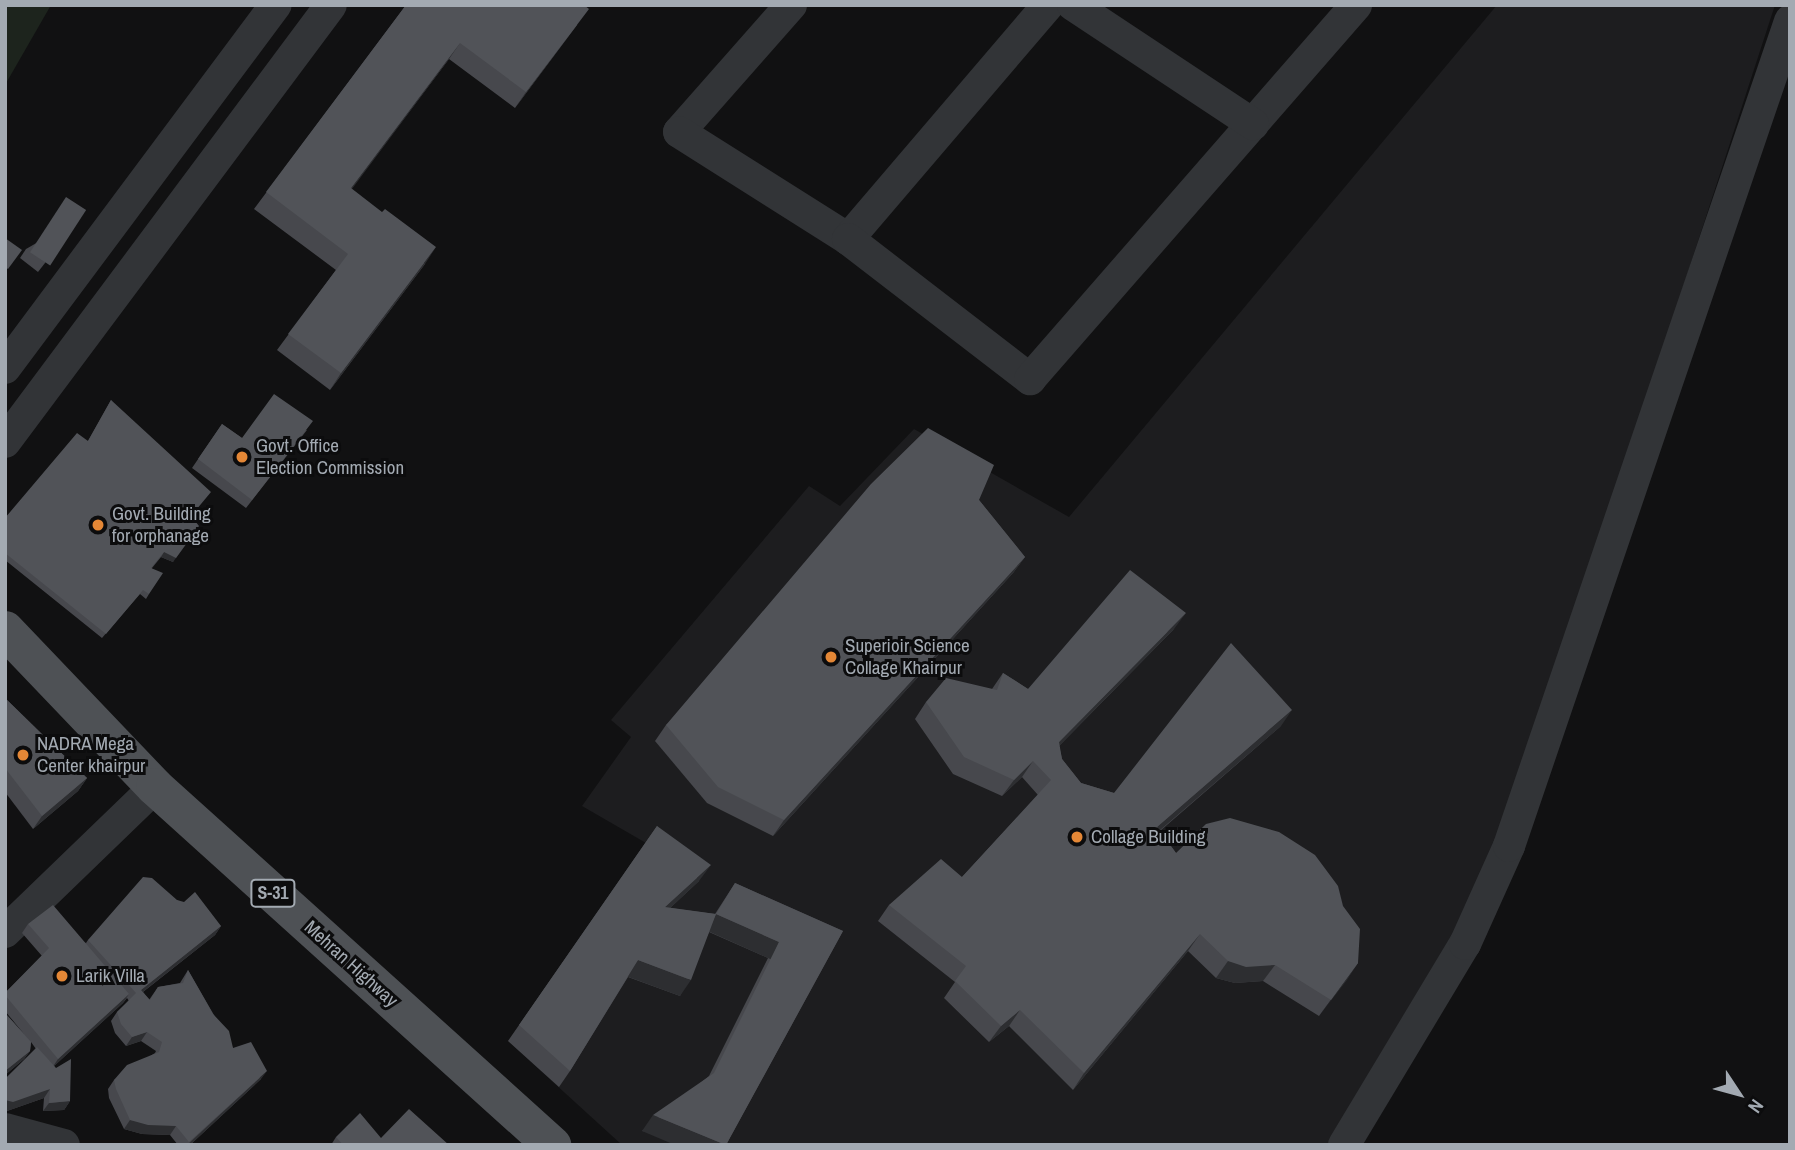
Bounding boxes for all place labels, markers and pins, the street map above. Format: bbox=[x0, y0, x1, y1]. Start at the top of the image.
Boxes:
place label: Govt. Office Election Commission bbox=[256, 435, 404, 479]
marker: Govt. Office Election Commission bbox=[234, 449, 250, 465]
place label: Govt. Building for orphanage bbox=[112, 503, 211, 547]
marker: Govt. Building for orphanage bbox=[90, 517, 106, 533]
place label: Superioir Science Collage Khairpur bbox=[845, 635, 970, 679]
marker: Superioir Science Collage Khairpur bbox=[823, 649, 839, 665]
place label: NADRA Mega Center khairpur bbox=[37, 733, 145, 777]
marker: NADRA Mega Center khairpur bbox=[15, 747, 31, 763]
place label: Collage Building bbox=[1091, 826, 1205, 848]
marker: Collage Building bbox=[1069, 829, 1085, 845]
place label: Larik Villa bbox=[76, 965, 145, 987]
marker: Larik Villa bbox=[54, 968, 70, 984]

